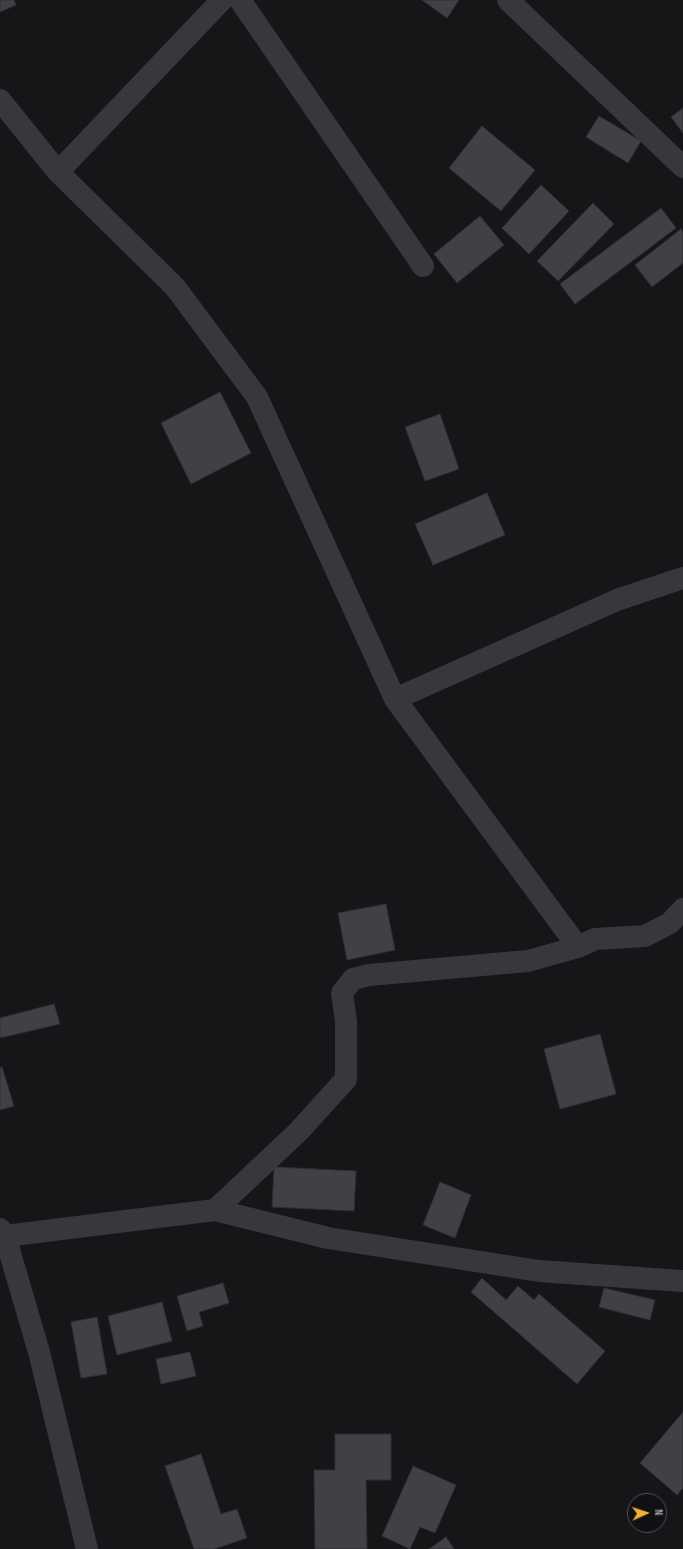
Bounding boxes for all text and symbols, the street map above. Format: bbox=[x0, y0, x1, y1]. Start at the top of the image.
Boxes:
north arrow bbox=[627, 1493, 667, 1533]
text: N bbox=[652, 1509, 665, 1516]

